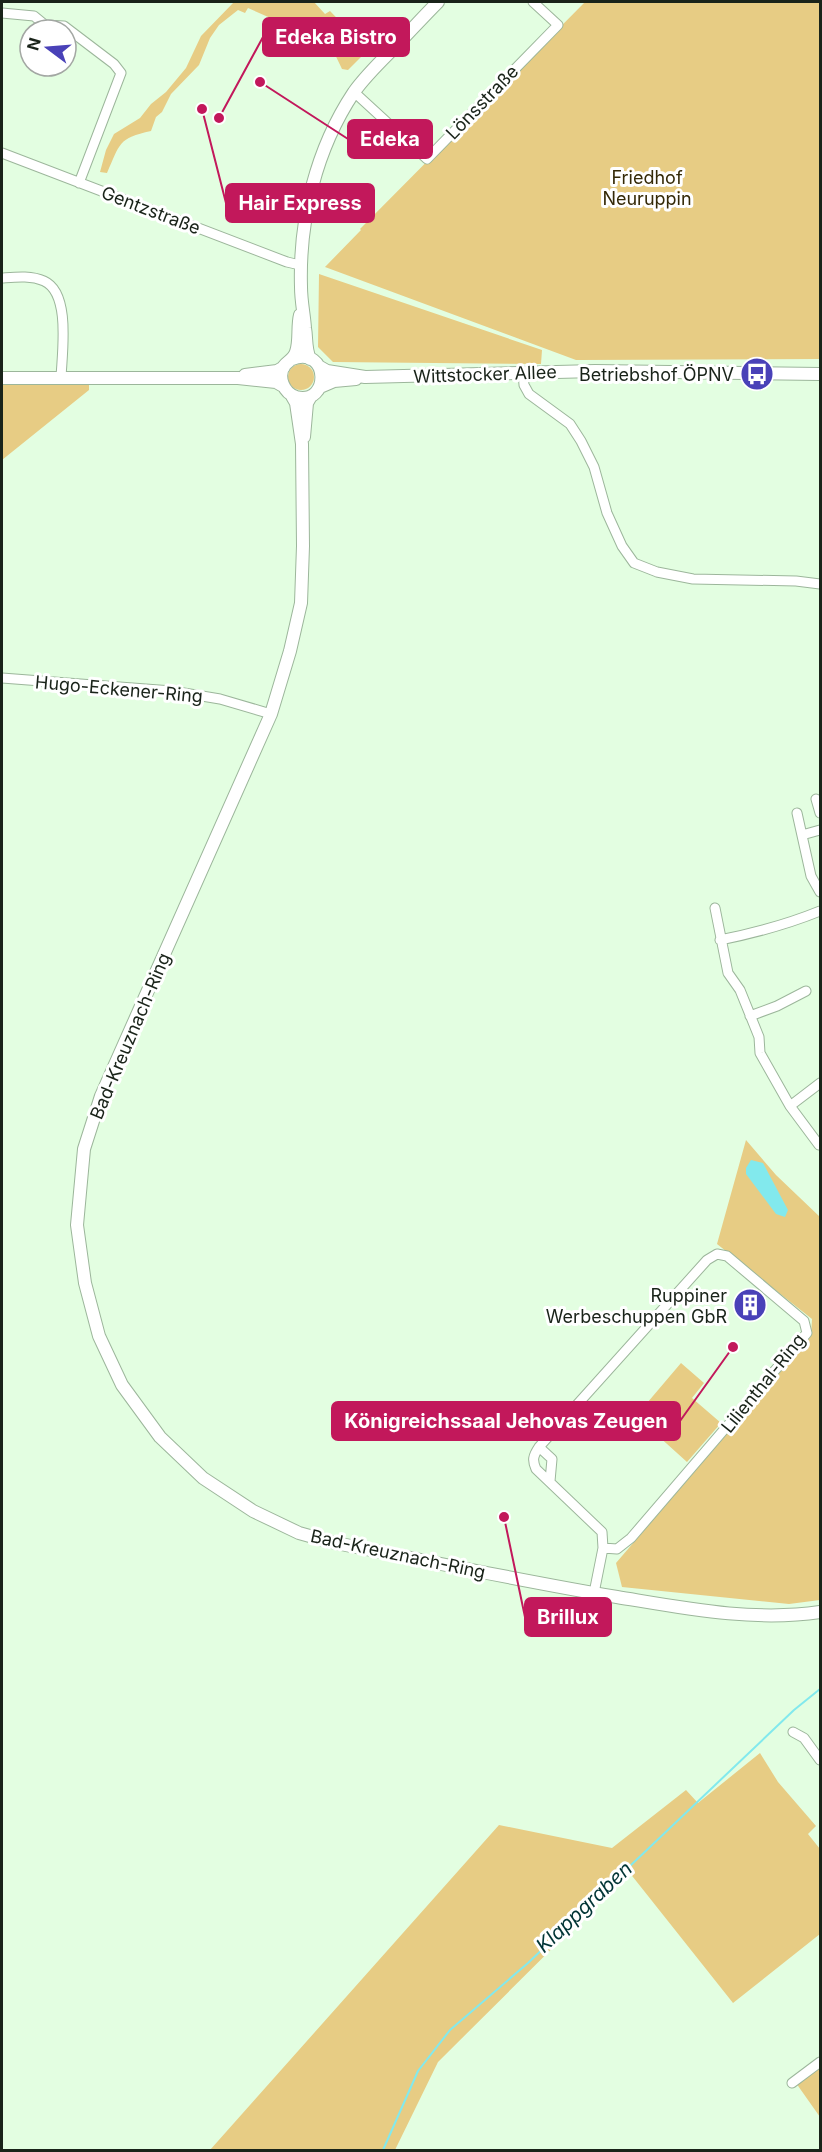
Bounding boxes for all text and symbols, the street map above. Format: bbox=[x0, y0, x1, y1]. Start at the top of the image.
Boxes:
north arrow bbox=[18, 18, 78, 78]
callout: Edeka Bistro bbox=[263, 18, 409, 56]
text: Edeka Bistro bbox=[275, 25, 397, 49]
text: N bbox=[22, 35, 45, 52]
street label: Lönsstraße bbox=[441, 61, 523, 143]
callout: Edeka bbox=[348, 120, 432, 158]
text: Edeka bbox=[360, 127, 420, 151]
park label: Friedhof Neuruppin bbox=[602, 167, 692, 209]
street label: Gentzstraße bbox=[99, 182, 203, 238]
callout: Hair Express bbox=[226, 184, 374, 222]
text: Hair Express bbox=[238, 191, 362, 215]
bus stop icon: Betriebshof ÖPNV bbox=[739, 356, 775, 392]
street label: Wittstocker Allee bbox=[413, 361, 557, 387]
place label: Betriebshof ÖPNV bbox=[579, 363, 734, 385]
street label: Hugo-Eckener-Ring bbox=[34, 671, 204, 707]
street label: Bad-Kreuznach-Ring bbox=[85, 950, 175, 1122]
place label: Ruppiner Werbeschuppen GbR bbox=[546, 1285, 727, 1327]
building icon: Ruppiner Werbeschuppen GbR bbox=[732, 1287, 768, 1323]
street label: Lilienthal-Ring bbox=[717, 1329, 809, 1437]
callout: Königreichssaal Jehovas Zeugen bbox=[332, 1402, 680, 1440]
text: Königreichssaal Jehovas Zeugen bbox=[344, 1409, 668, 1433]
street label: Bad-Kreuznach-Ring bbox=[309, 1525, 487, 1583]
callout: Brillux bbox=[525, 1598, 611, 1636]
text: Brillux bbox=[537, 1605, 599, 1629]
water label: Klappgraben bbox=[531, 1856, 637, 1958]

